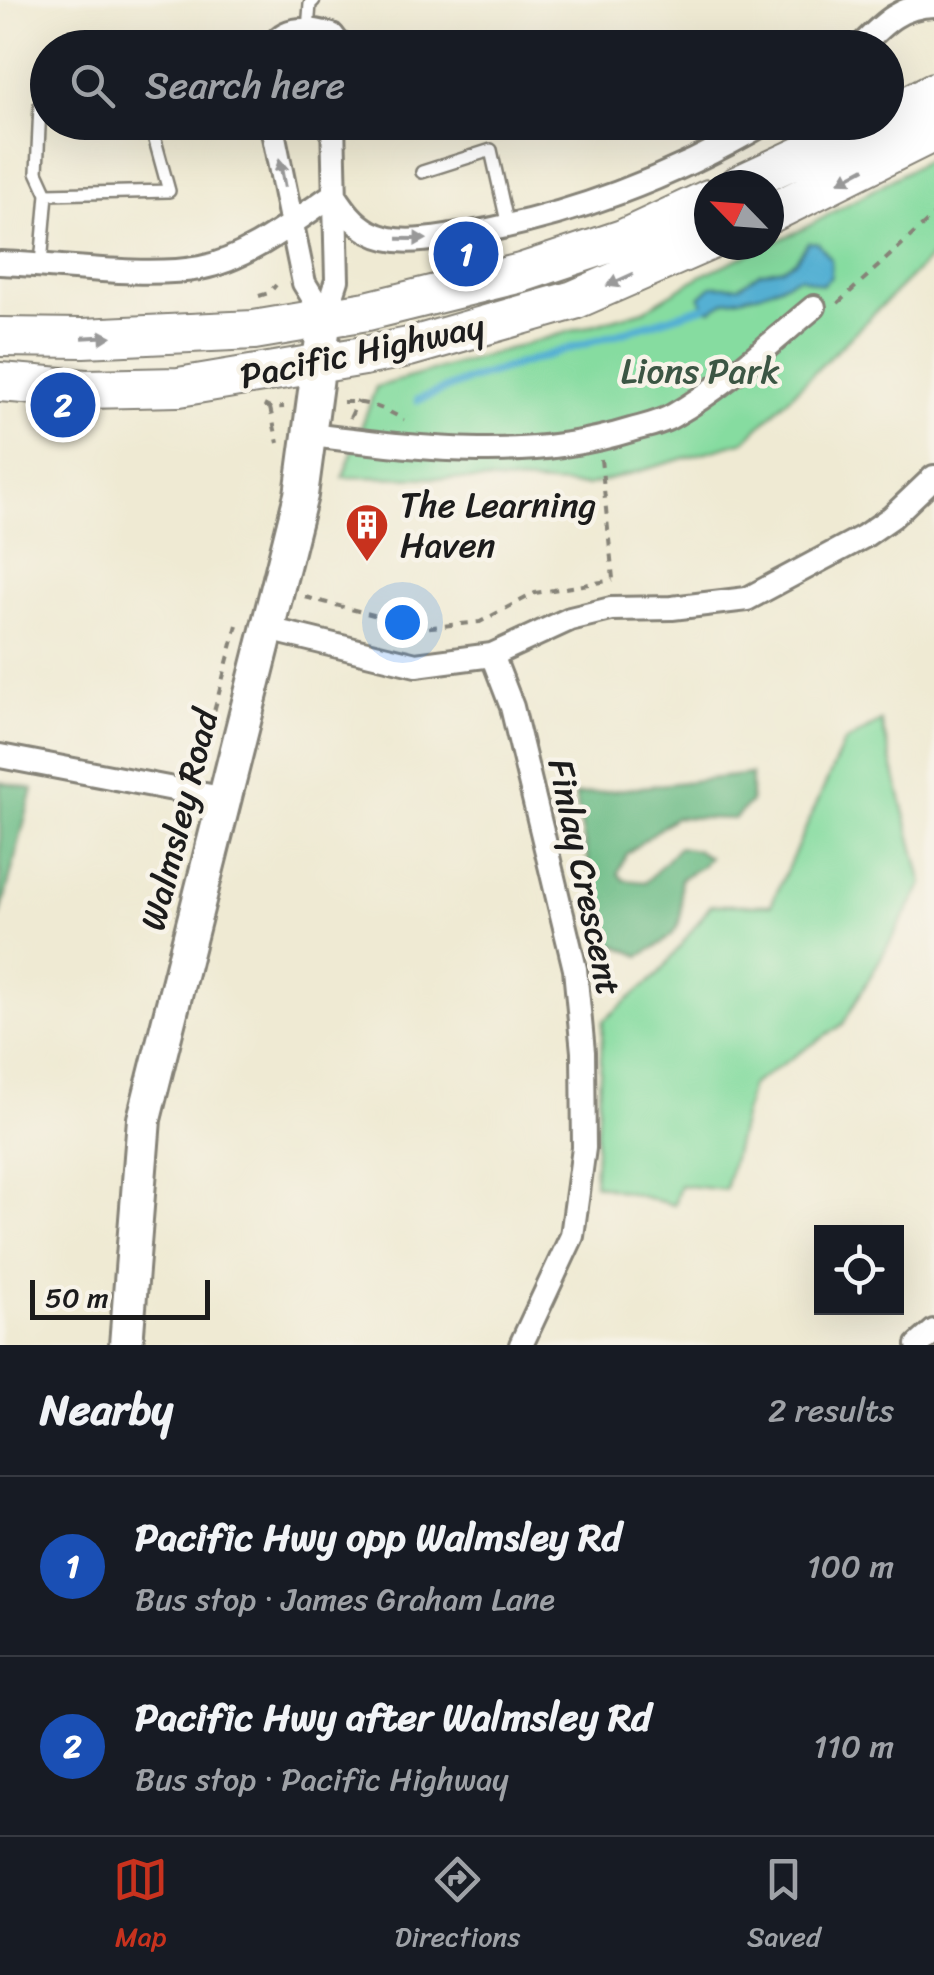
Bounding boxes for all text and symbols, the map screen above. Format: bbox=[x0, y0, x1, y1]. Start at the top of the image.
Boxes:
search box bbox=[30, 30, 904, 140]
text: Search here bbox=[145, 52, 345, 119]
icon: search bbox=[65, 58, 120, 113]
one-way arrow bbox=[274, 157, 289, 188]
one-way arrow bbox=[838, 166, 867, 183]
north arrow bbox=[694, 170, 784, 260]
pin: 1 bbox=[434, 216, 498, 292]
one-way arrow bbox=[397, 231, 429, 247]
one-way arrow bbox=[605, 272, 635, 288]
street label: Pacific Highway bbox=[234, 295, 490, 407]
one-way arrow bbox=[82, 329, 114, 345]
park label: Lions Park bbox=[621, 340, 780, 402]
pin: 2 bbox=[30, 368, 96, 442]
place label: The Learning Haven bbox=[400, 474, 596, 576]
building icon: The Learning Haven bbox=[344, 502, 390, 563]
your location bbox=[377, 597, 428, 648]
street label: Walmsley Road bbox=[122, 701, 237, 937]
street label: Finlay Crescent bbox=[530, 753, 640, 1001]
map controls bbox=[814, 1225, 904, 1315]
button: locate bbox=[814, 1225, 904, 1315]
text: 50 m bbox=[45, 1273, 109, 1322]
scale bar bbox=[30, 1275, 210, 1320]
text: Nearby bbox=[40, 1373, 173, 1447]
text: 2 results bbox=[768, 1382, 894, 1439]
text: Pacific Hwy opp Walmsley Rd bbox=[135, 1504, 621, 1571]
text: 1 bbox=[66, 1538, 79, 1595]
text: 100 m bbox=[807, 1538, 894, 1595]
text: Bus stop · James Graham Lane bbox=[135, 1571, 555, 1628]
text: Pacific Hwy after Walmsley Rd bbox=[135, 1684, 651, 1751]
text: 2 bbox=[63, 1718, 82, 1775]
text: 110 m bbox=[813, 1718, 894, 1775]
text: Bus stop · Pacific Highway bbox=[135, 1751, 509, 1808]
tab: Map bbox=[113, 1852, 168, 1961]
tab: Directions bbox=[395, 1852, 520, 1961]
tab: Saved bbox=[747, 1852, 821, 1961]

